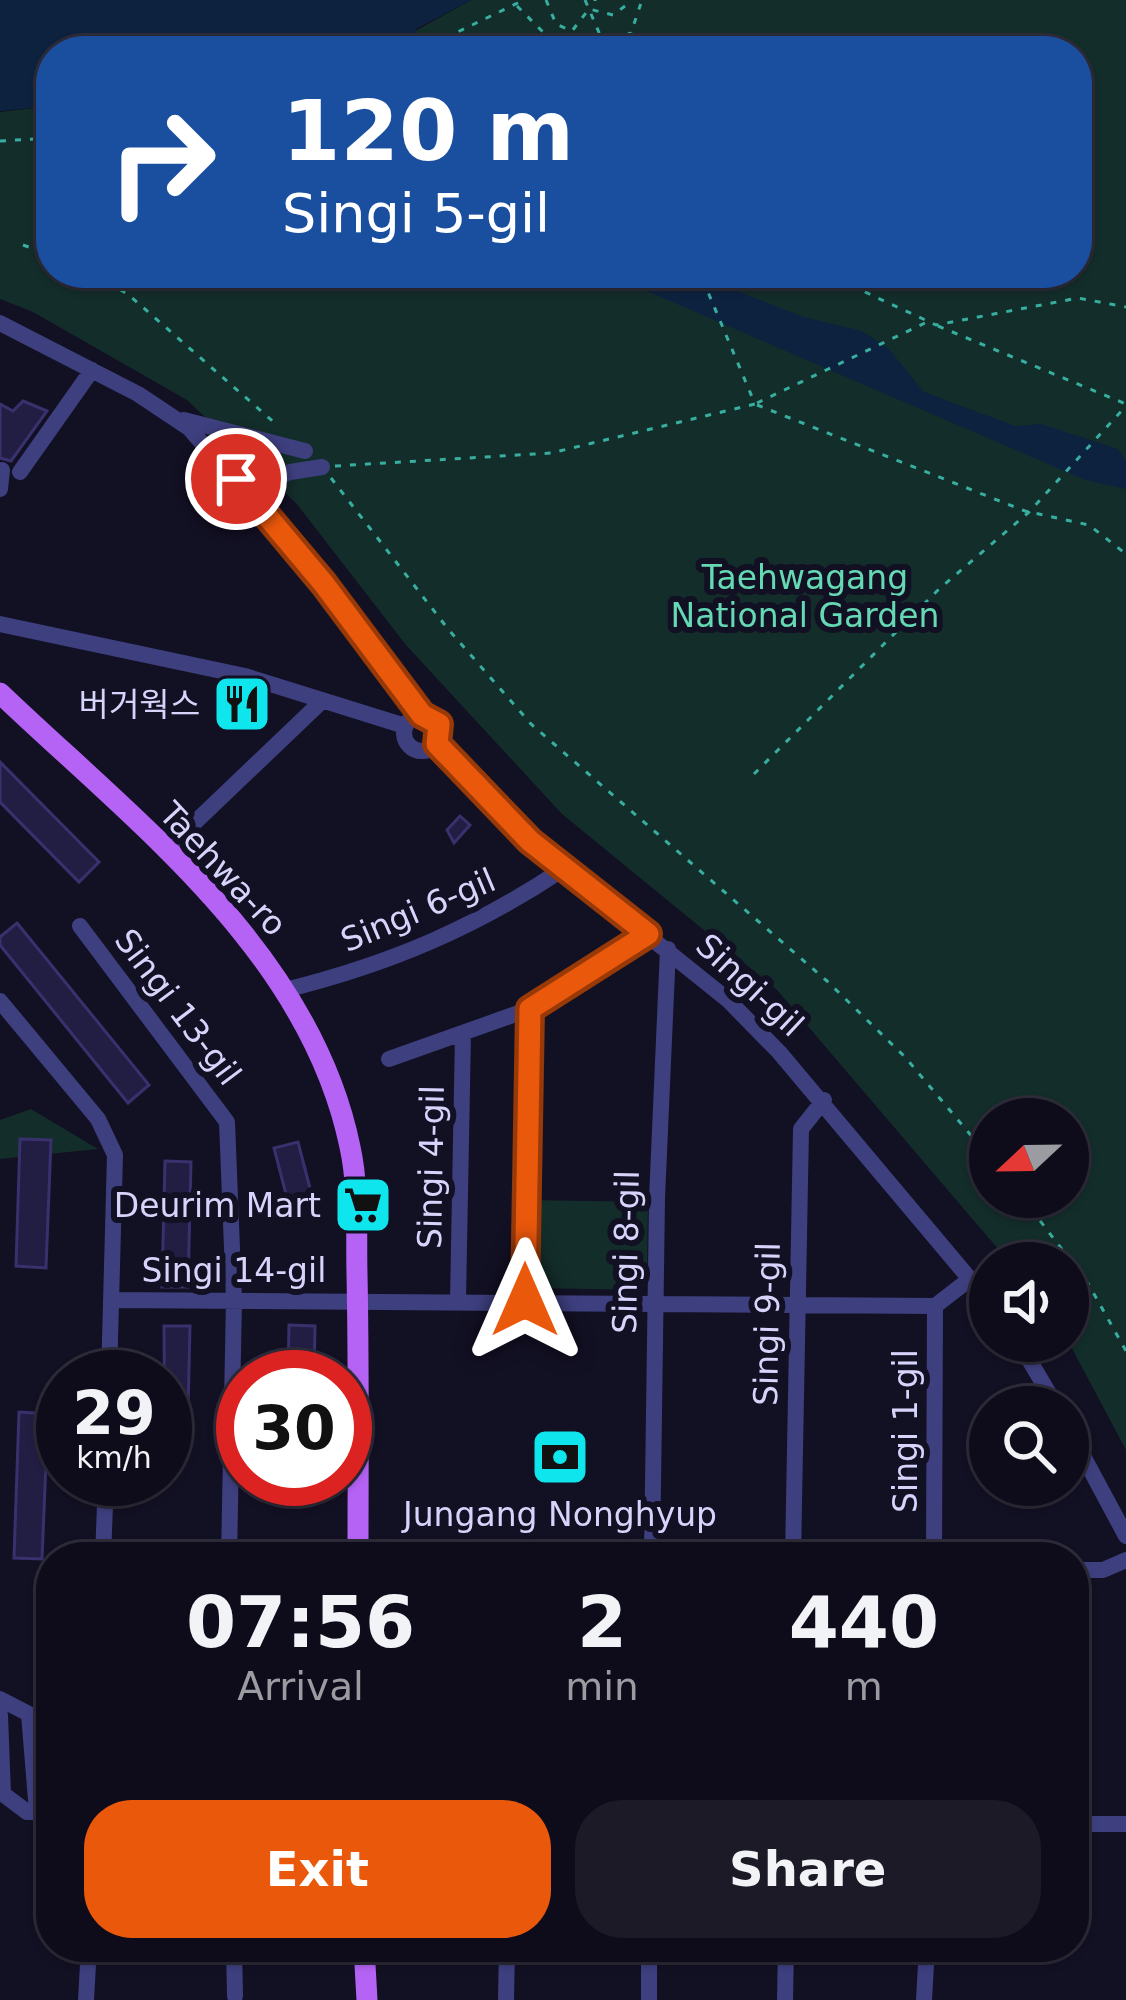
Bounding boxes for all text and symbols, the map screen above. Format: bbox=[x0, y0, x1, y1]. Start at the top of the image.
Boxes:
text: 120 m bbox=[282, 82, 574, 180]
icon: right bbox=[84, 84, 240, 240]
text: Singi 5-gil bbox=[282, 182, 550, 245]
pin bbox=[185, 428, 287, 530]
icon: arrive bbox=[203, 446, 269, 512]
park label: Taehwagang National Garden bbox=[671, 558, 939, 635]
restaurant icon: 버거웍스 bbox=[211, 673, 273, 735]
place label: 버거웍스 bbox=[79, 685, 200, 724]
street label: Taehwa-ro bbox=[151, 793, 295, 944]
street label: Singi 6-gil bbox=[335, 860, 501, 960]
street label: Singi 13-gil bbox=[107, 921, 249, 1093]
street label: Singi-gil bbox=[688, 926, 812, 1044]
street label: Singi 4-gil bbox=[410, 1085, 452, 1249]
north arrow bbox=[969, 1098, 1089, 1218]
map controls bbox=[969, 1098, 1089, 1506]
street label: Singi 8-gil bbox=[605, 1170, 647, 1334]
supermarket icon: Deurim Mart bbox=[332, 1174, 394, 1236]
place label: Deurim Mart bbox=[114, 1186, 321, 1225]
position arrow bbox=[462, 1237, 588, 1363]
street label: Singi 9-gil bbox=[746, 1242, 788, 1406]
button: sound bbox=[969, 1242, 1089, 1362]
street label: Singi 14-gil bbox=[142, 1251, 326, 1290]
street label: Singi 1-gil bbox=[886, 1349, 925, 1513]
speed limit sign: 30 bbox=[216, 1350, 372, 1506]
text: 29 bbox=[72, 1378, 156, 1448]
button: search bbox=[969, 1386, 1089, 1506]
bank icon: Jungang Nonghyup bbox=[529, 1426, 591, 1488]
text: km/h bbox=[76, 1440, 152, 1475]
place label: Jungang Nonghyup bbox=[401, 1495, 717, 1534]
text: 07:56 bbox=[186, 1580, 415, 1664]
text: 2 bbox=[577, 1580, 627, 1664]
text: 440 bbox=[789, 1580, 939, 1664]
text: Arrival bbox=[237, 1664, 364, 1709]
text: min bbox=[565, 1664, 639, 1709]
text: m bbox=[845, 1664, 883, 1709]
button: Exit bbox=[84, 1800, 551, 1938]
button: Share bbox=[575, 1800, 1041, 1938]

